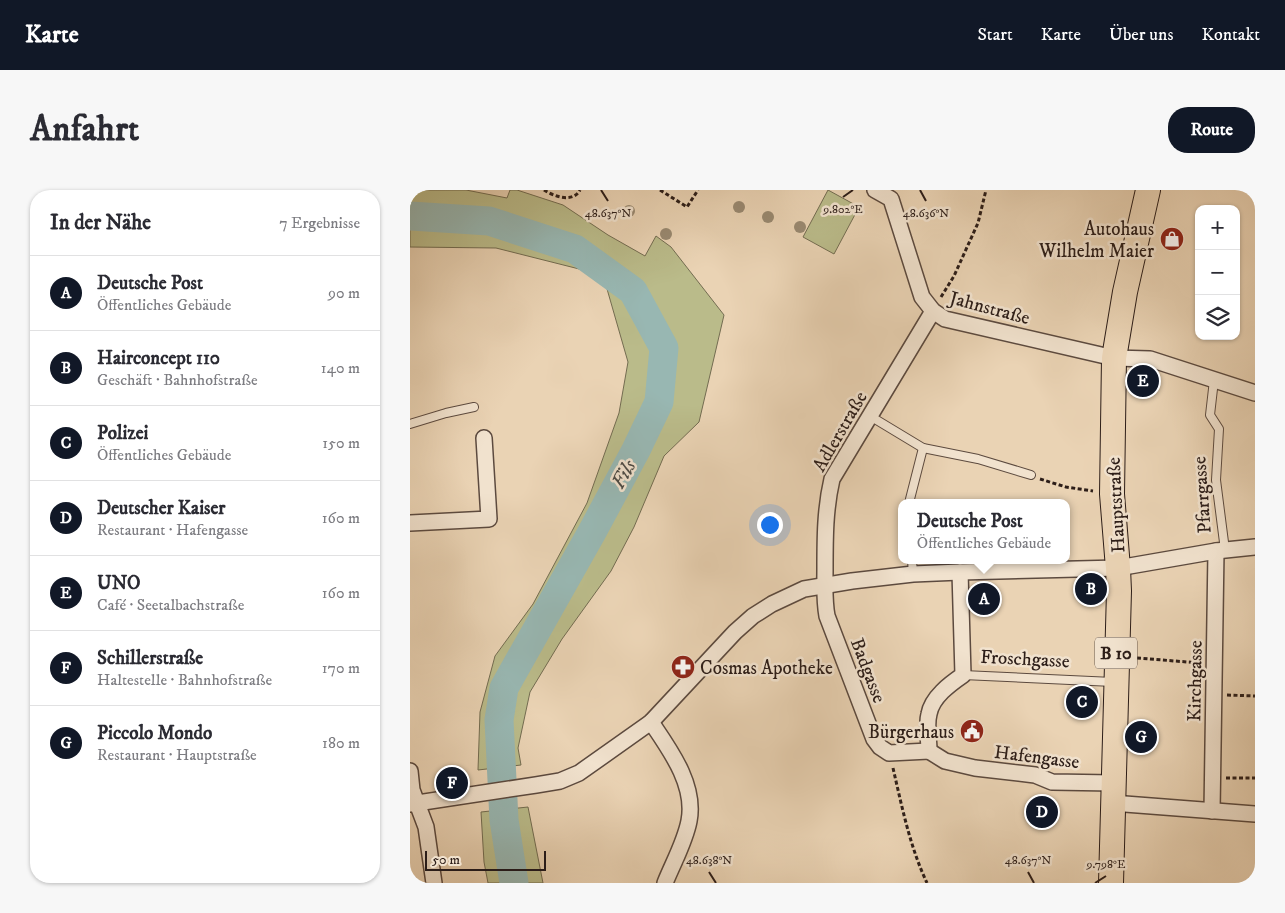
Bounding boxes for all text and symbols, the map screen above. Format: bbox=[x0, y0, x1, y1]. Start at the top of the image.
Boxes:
text: Karte bbox=[25, 20, 79, 50]
text: Start bbox=[977, 24, 1013, 46]
text: Karte bbox=[1041, 24, 1081, 46]
text: Über uns bbox=[1109, 24, 1173, 46]
text: Kontakt bbox=[1201, 24, 1260, 46]
button: Route bbox=[1168, 107, 1255, 153]
text: Anfahrt bbox=[30, 108, 139, 152]
text: 9.802°E bbox=[822, 202, 863, 217]
map controls bbox=[1195, 205, 1240, 340]
button: + bbox=[1195, 205, 1240, 250]
text: 48.637°N bbox=[585, 206, 631, 221]
text: 48.636°N bbox=[903, 206, 949, 221]
text: In der Nähe bbox=[50, 210, 151, 236]
text: 7 Ergebnisse bbox=[279, 213, 360, 233]
place label: Autohaus Wilhelm Maier bbox=[1038, 218, 1154, 263]
shop icon: Autohaus Wilhelm Maier bbox=[1159, 226, 1185, 252]
button: − bbox=[1195, 250, 1240, 295]
text: Deutsche Post bbox=[97, 272, 203, 295]
text: A bbox=[61, 283, 71, 303]
text: 90 m bbox=[328, 283, 360, 303]
street label: Jahnstraße bbox=[945, 286, 1032, 330]
text: Öffentliches Gebäude bbox=[97, 295, 231, 315]
button: layers bbox=[1195, 295, 1240, 340]
text: Hairconcept 110 bbox=[97, 347, 220, 370]
text: B bbox=[61, 358, 71, 378]
text: 140 m bbox=[321, 358, 360, 378]
pin: E bbox=[1127, 362, 1159, 400]
text: Geschäft · Bahnhofstraße bbox=[97, 370, 258, 390]
street label: Adlerstraße bbox=[808, 387, 873, 476]
text: Polizei bbox=[97, 422, 148, 445]
text: C bbox=[61, 433, 71, 453]
text: 150 m bbox=[322, 433, 360, 453]
text: Öffentliches Gebäude bbox=[97, 445, 231, 465]
water label: Fils bbox=[606, 455, 643, 493]
street label: Pfarrgasse bbox=[1188, 455, 1217, 534]
street label: Hauptstraße bbox=[1103, 456, 1130, 553]
text: Deutscher Kaiser bbox=[97, 497, 225, 520]
popup bbox=[898, 499, 1070, 564]
text: D bbox=[60, 508, 72, 528]
text: 160 m bbox=[322, 508, 360, 528]
text: Deutsche Post bbox=[917, 510, 1023, 533]
your location bbox=[757, 512, 783, 538]
text: Restaurant · Hafengasse bbox=[97, 520, 248, 540]
text: Öffentliches Gebäude bbox=[917, 533, 1051, 553]
pin: B bbox=[1075, 570, 1107, 608]
text: UNO bbox=[97, 572, 141, 595]
pin: A bbox=[968, 580, 1000, 618]
text: E bbox=[60, 583, 72, 603]
text: 160 m bbox=[322, 583, 360, 603]
text: Café · Seetalbachstraße bbox=[97, 595, 244, 615]
street label: Badgasse bbox=[845, 635, 890, 706]
road number: B 10 bbox=[1095, 638, 1137, 668]
street label: Kirchgasse bbox=[1183, 640, 1208, 722]
street label: Froschgasse bbox=[980, 646, 1070, 673]
text: Schillerstraße bbox=[97, 647, 203, 670]
pharmacy icon: Cosmas Apotheke bbox=[670, 654, 696, 680]
place label: Cosmas Apotheke bbox=[700, 657, 833, 680]
text: F bbox=[61, 658, 71, 678]
text: 170 m bbox=[322, 658, 360, 678]
text: Haltestelle · Bahnhofstraße bbox=[97, 670, 272, 690]
pin: C bbox=[1066, 683, 1098, 721]
public building icon: Bürgerhaus bbox=[959, 718, 985, 744]
pin: G bbox=[1125, 718, 1157, 756]
place label: Bürgerhaus bbox=[868, 721, 954, 744]
text: Piccolo Mondo bbox=[97, 722, 212, 745]
text: G bbox=[60, 733, 72, 753]
text: 180 m bbox=[322, 733, 360, 753]
street label: Hafengasse bbox=[993, 741, 1081, 774]
text: Restaurant · Hauptstraße bbox=[97, 745, 257, 765]
pin: F bbox=[436, 764, 468, 802]
pin: D bbox=[1026, 793, 1058, 831]
scale bar bbox=[425, 848, 546, 871]
text: 50 m bbox=[432, 851, 460, 869]
text: 48.638°N bbox=[686, 853, 732, 868]
text: 48.637°N bbox=[1005, 853, 1051, 868]
text: 9.798°E bbox=[1086, 857, 1126, 872]

